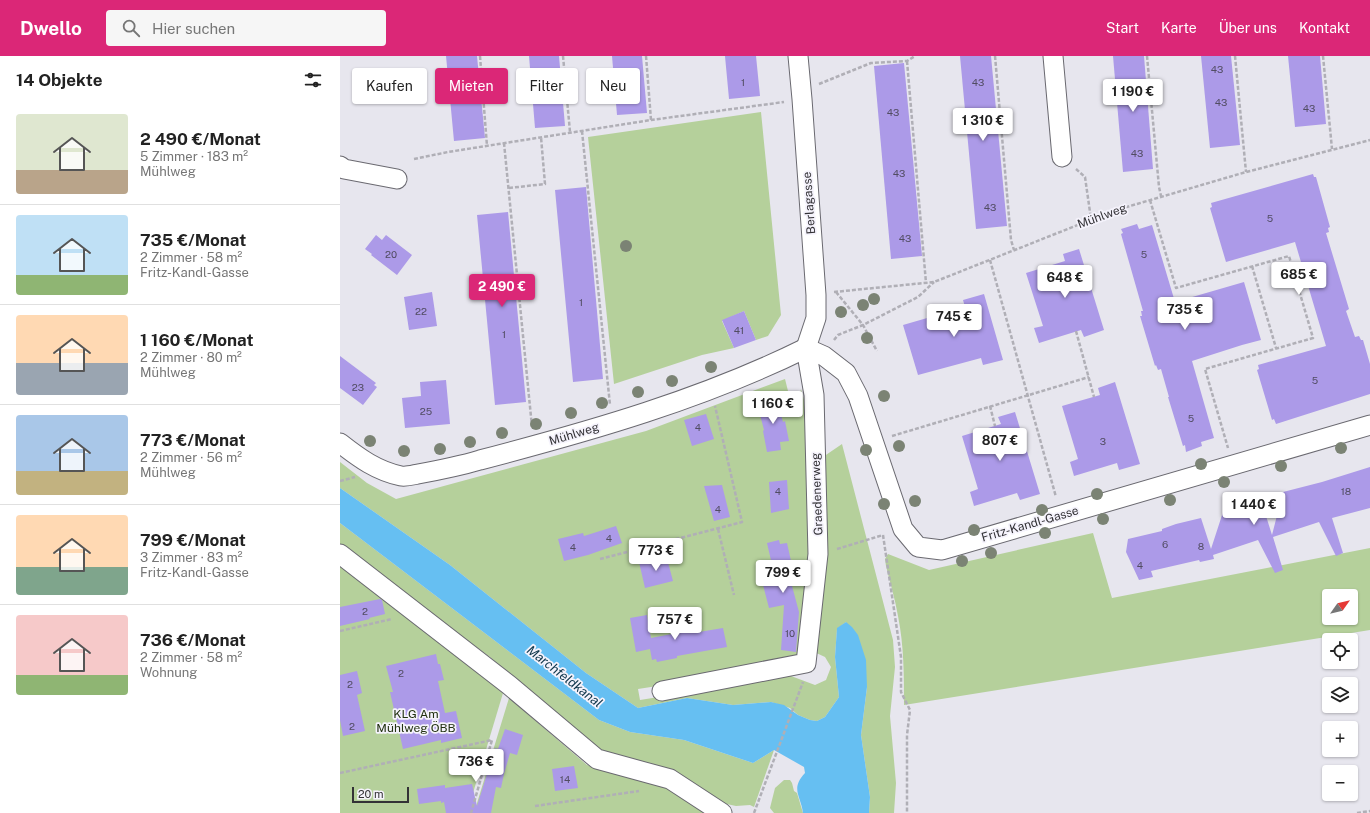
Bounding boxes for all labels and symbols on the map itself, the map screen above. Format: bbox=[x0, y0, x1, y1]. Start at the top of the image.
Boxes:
house number: 43 bbox=[1211, 63, 1223, 75]
house number: 1 bbox=[741, 76, 745, 88]
house number: 43 bbox=[972, 76, 984, 88]
pin: 1 190 € bbox=[1096, 79, 1170, 113]
house number: 43 bbox=[1215, 96, 1227, 108]
house number: 43 bbox=[1303, 102, 1315, 114]
house number: 43 bbox=[887, 106, 899, 118]
pin: 1 310 € bbox=[946, 108, 1020, 142]
house number: 43 bbox=[1131, 147, 1143, 159]
house number: 43 bbox=[893, 167, 905, 179]
street label: Berlagasse bbox=[800, 171, 818, 235]
house number: 43 bbox=[984, 201, 996, 213]
street label: Mühlweg bbox=[1075, 201, 1129, 231]
house number: 5 bbox=[1267, 212, 1273, 224]
house number: 43 bbox=[899, 232, 911, 244]
house number: 20 bbox=[385, 248, 397, 260]
house number: 5 bbox=[1141, 248, 1147, 260]
pin: 685 € bbox=[1271, 262, 1327, 296]
pin: 648 € bbox=[1037, 265, 1093, 299]
pin: 2 490 € bbox=[465, 274, 539, 308]
house number: 1 bbox=[579, 296, 583, 308]
pin: 735 € bbox=[1157, 297, 1213, 331]
pin: 745 € bbox=[926, 304, 982, 338]
house number: 22 bbox=[415, 305, 427, 317]
house number: 41 bbox=[734, 324, 744, 336]
house number: 1 bbox=[502, 328, 506, 340]
house number: 5 bbox=[1312, 374, 1318, 386]
house number: 23 bbox=[352, 381, 364, 393]
pin: 1 160 € bbox=[736, 391, 810, 425]
house number: 25 bbox=[420, 405, 432, 417]
house number: 5 bbox=[1188, 412, 1194, 424]
street label: Mühlweg bbox=[547, 420, 601, 448]
house number: 4 bbox=[695, 421, 701, 433]
pin: 807 € bbox=[972, 428, 1028, 462]
house number: 3 bbox=[1100, 435, 1106, 447]
street label: Graedenerweg bbox=[809, 452, 825, 536]
house number: 4 bbox=[775, 485, 781, 497]
house number: 18 bbox=[1341, 485, 1351, 497]
pin: 1 440 € bbox=[1217, 492, 1291, 526]
house number: 4 bbox=[715, 503, 721, 515]
street label: Fritz-Kandl-Gasse bbox=[980, 503, 1080, 545]
house number: 4 bbox=[606, 532, 612, 544]
pin: 773 € bbox=[628, 538, 684, 572]
house number: 6 bbox=[1162, 538, 1168, 550]
house number: 8 bbox=[1198, 540, 1204, 552]
house number: 4 bbox=[570, 541, 576, 553]
house number: 4 bbox=[1137, 559, 1143, 571]
pin: 799 € bbox=[755, 560, 811, 594]
north arrow bbox=[1322, 589, 1358, 625]
house number: 2 bbox=[362, 605, 368, 617]
pin: 757 € bbox=[647, 607, 703, 641]
house number: 10 bbox=[785, 627, 795, 639]
water label: Marchfeldkanal bbox=[524, 642, 605, 711]
house number: 2 bbox=[398, 667, 404, 679]
house number: 2 bbox=[347, 678, 353, 690]
park label: KLG Am Mühlweg ÖBB bbox=[376, 707, 456, 735]
house number: 2 bbox=[349, 720, 355, 732]
pin: 736 € bbox=[448, 749, 504, 783]
house number: 14 bbox=[560, 773, 570, 785]
scale bar bbox=[352, 785, 409, 804]

